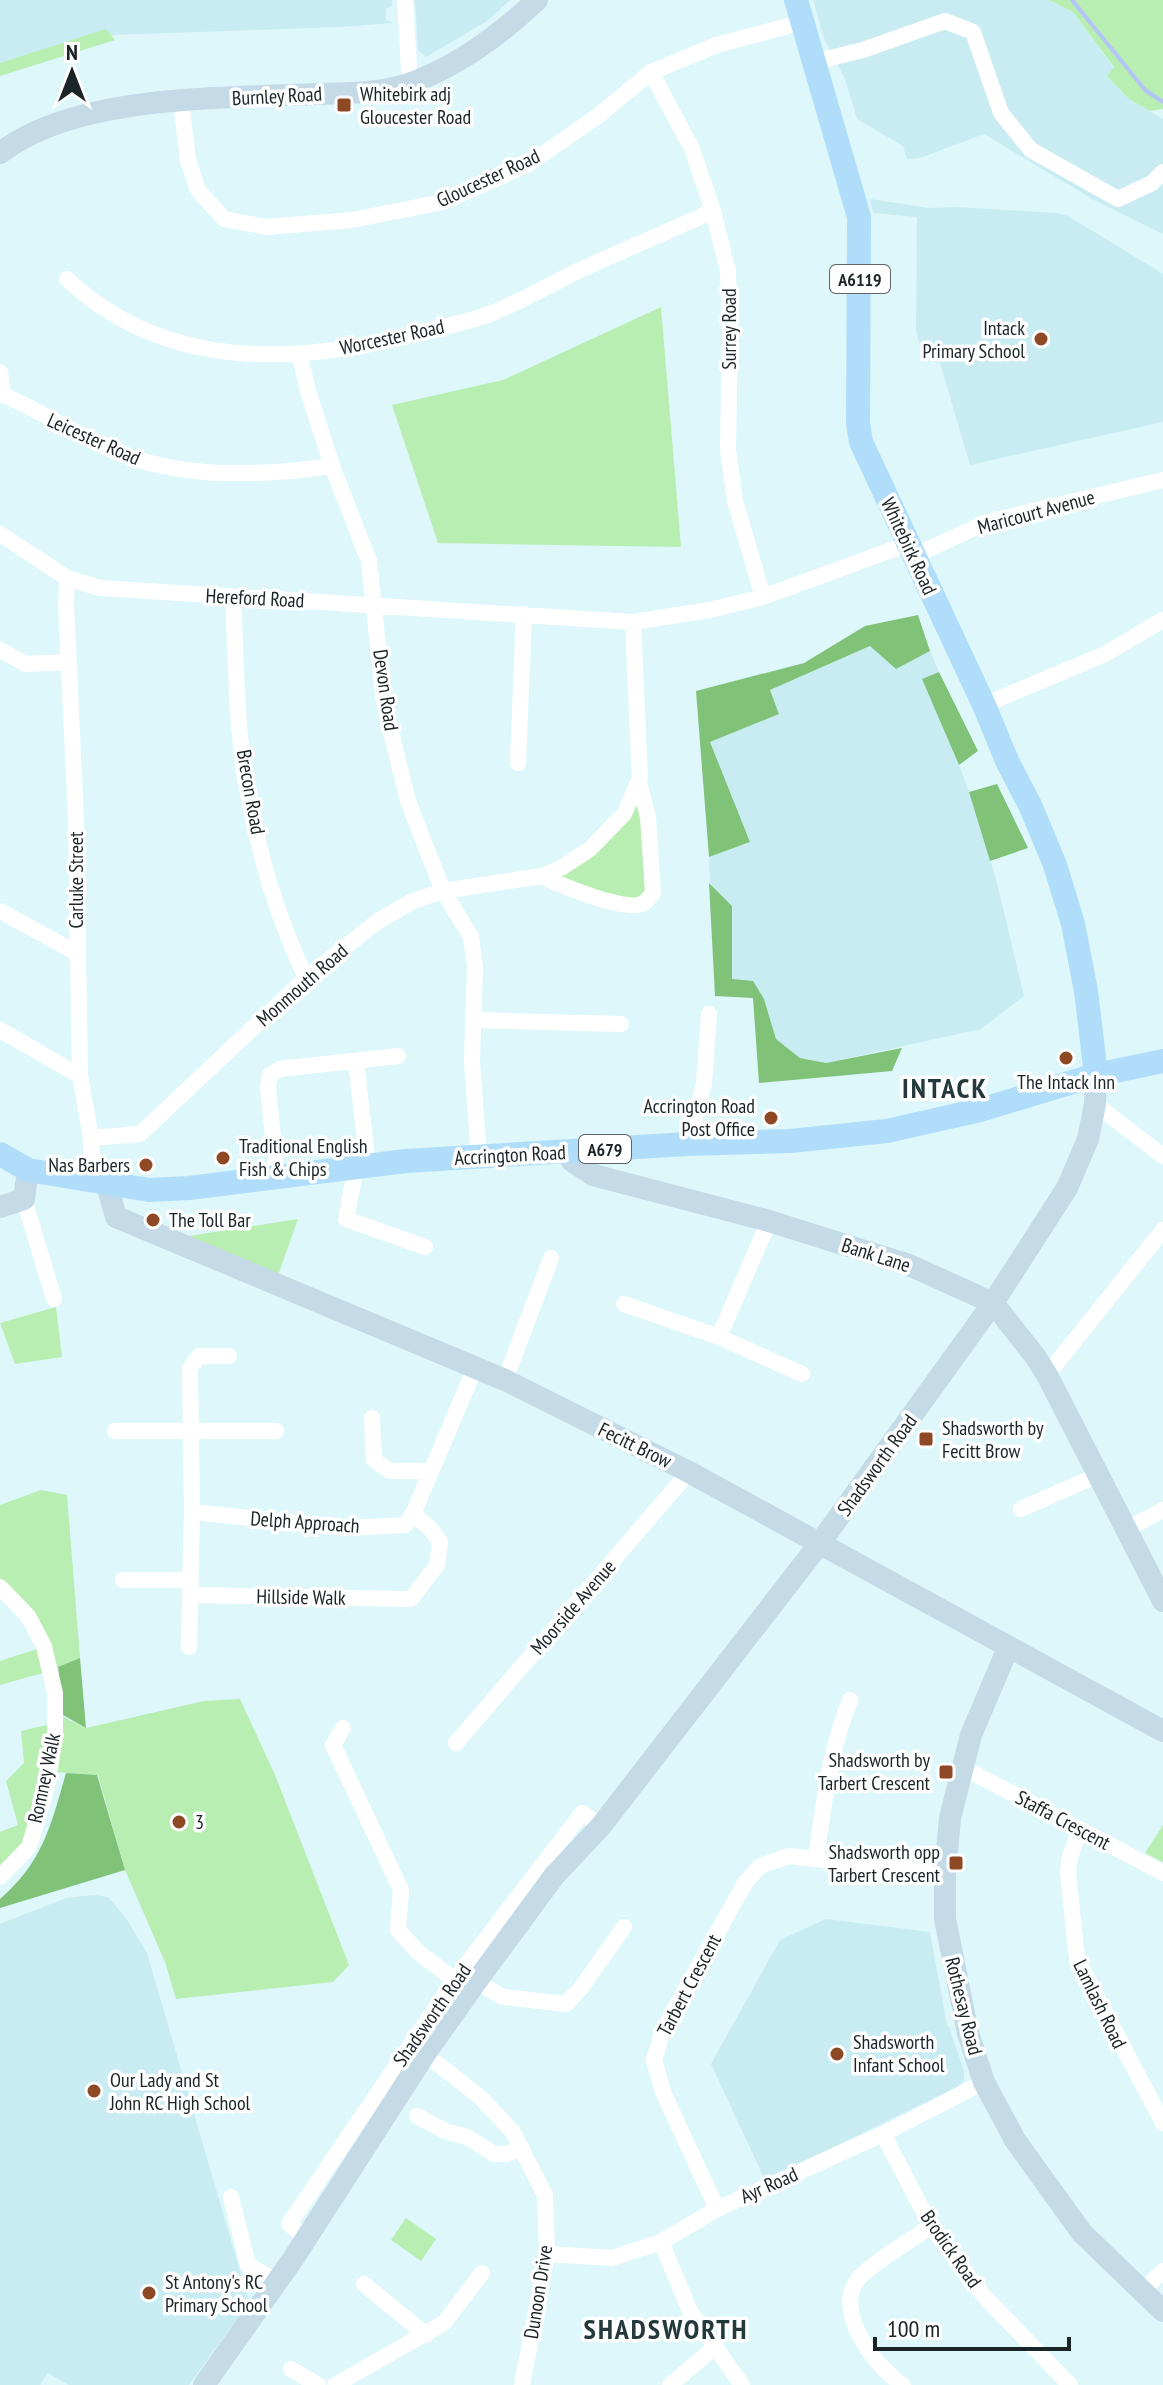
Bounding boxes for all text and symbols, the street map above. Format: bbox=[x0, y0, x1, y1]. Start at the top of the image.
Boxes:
north arrow bbox=[32, 32, 112, 112]
text: N bbox=[66, 38, 78, 66]
street label: Burnley Road bbox=[231, 81, 323, 111]
place label: Whitebirk adj Gloucester Road bbox=[360, 81, 471, 130]
marker: Whitebirk adj Gloucester Road bbox=[335, 96, 353, 114]
street label: Gloucester Road bbox=[432, 143, 544, 213]
road number: A6119 bbox=[830, 265, 890, 293]
street label: Surrey Road bbox=[716, 288, 742, 370]
street label: Worcester Road bbox=[337, 313, 447, 361]
place label: Intack Primary School bbox=[923, 315, 1025, 364]
marker: Intack Primary School bbox=[1032, 330, 1050, 348]
street label: Leicester Road bbox=[43, 407, 145, 471]
street label: Maricourt Avenue bbox=[974, 484, 1098, 540]
street label: Whitebirk Road bbox=[875, 493, 943, 599]
street label: Hereford Road bbox=[205, 582, 305, 614]
street label: Devon Road bbox=[367, 648, 405, 732]
street label: Brecon Road bbox=[231, 748, 271, 836]
street label: Carluke Street bbox=[63, 831, 89, 929]
street label: Monmouth Road bbox=[251, 938, 353, 1032]
marker: The Intack Inn bbox=[1057, 1049, 1075, 1067]
district label: INTACK bbox=[902, 1069, 988, 1106]
place label: The Intack Inn bbox=[1017, 1069, 1115, 1095]
place label: Accrington Road Post Office bbox=[644, 1093, 755, 1142]
marker: Accrington Road Post Office bbox=[762, 1109, 780, 1127]
place label: Traditional English Fish & Chips bbox=[239, 1133, 367, 1182]
road number: A679 bbox=[579, 1135, 631, 1163]
street label: Accrington Road bbox=[454, 1139, 566, 1171]
marker: Traditional English Fish & Chips bbox=[214, 1149, 232, 1167]
place label: Nas Barbers bbox=[48, 1152, 130, 1178]
marker: Nas Barbers bbox=[137, 1156, 155, 1174]
place label: The Toll Bar bbox=[169, 1207, 251, 1233]
marker: The Toll Bar bbox=[144, 1211, 162, 1229]
street label: Bank Lane bbox=[838, 1232, 914, 1278]
street label: Shadsworth Road bbox=[831, 1409, 923, 1521]
place label: Shadsworth by Fecitt Brow bbox=[942, 1415, 1044, 1464]
street label: Fecitt Brow bbox=[594, 1416, 676, 1474]
marker: Shadsworth by Fecitt Brow bbox=[917, 1430, 935, 1448]
street label: Delph Approach bbox=[249, 1505, 361, 1539]
street label: Moorside Avenue bbox=[525, 1554, 621, 1660]
street label: Hillside Walk bbox=[256, 1583, 346, 1611]
street label: Romney Walk bbox=[22, 1730, 66, 1825]
place label: Shadsworth by Tarbert Crescent bbox=[818, 1747, 930, 1796]
marker: Shadsworth by Tarbert Crescent bbox=[937, 1763, 955, 1781]
street label: Staffa Crescent bbox=[1011, 1784, 1115, 1856]
place label: 3 bbox=[195, 1809, 204, 1835]
marker: 3 bbox=[170, 1813, 188, 1831]
place label: Shadsworth opp Tarbert Crescent bbox=[828, 1839, 940, 1888]
marker: Shadsworth opp Tarbert Crescent bbox=[947, 1854, 965, 1872]
street label: Tarbert Crescent bbox=[651, 1929, 727, 2041]
street label: Rothesay Road bbox=[939, 1954, 989, 2058]
street label: Lamlash Road bbox=[1067, 1955, 1133, 2053]
street label: Shadsworth Road bbox=[387, 1959, 477, 2071]
place label: Shadsworth Infant School bbox=[853, 2029, 945, 2078]
marker: Shadsworth Infant School bbox=[828, 2045, 846, 2063]
place label: Our Lady and St John RC High School bbox=[109, 2067, 251, 2116]
marker: Our Lady and St John RC High School bbox=[85, 2082, 103, 2100]
street label: Ayr Road bbox=[736, 2161, 802, 2209]
street label: Brodick Road bbox=[915, 2205, 987, 2293]
street label: Dunoon Drive bbox=[518, 2243, 558, 2341]
place label: St Antony's RC Primary School bbox=[165, 2269, 268, 2318]
marker: St Antony's RC Primary School bbox=[140, 2284, 158, 2302]
scale bar bbox=[875, 2301, 1069, 2351]
district label: SHADSWORTH bbox=[584, 2310, 748, 2347]
text: 100 m bbox=[887, 2313, 940, 2344]

